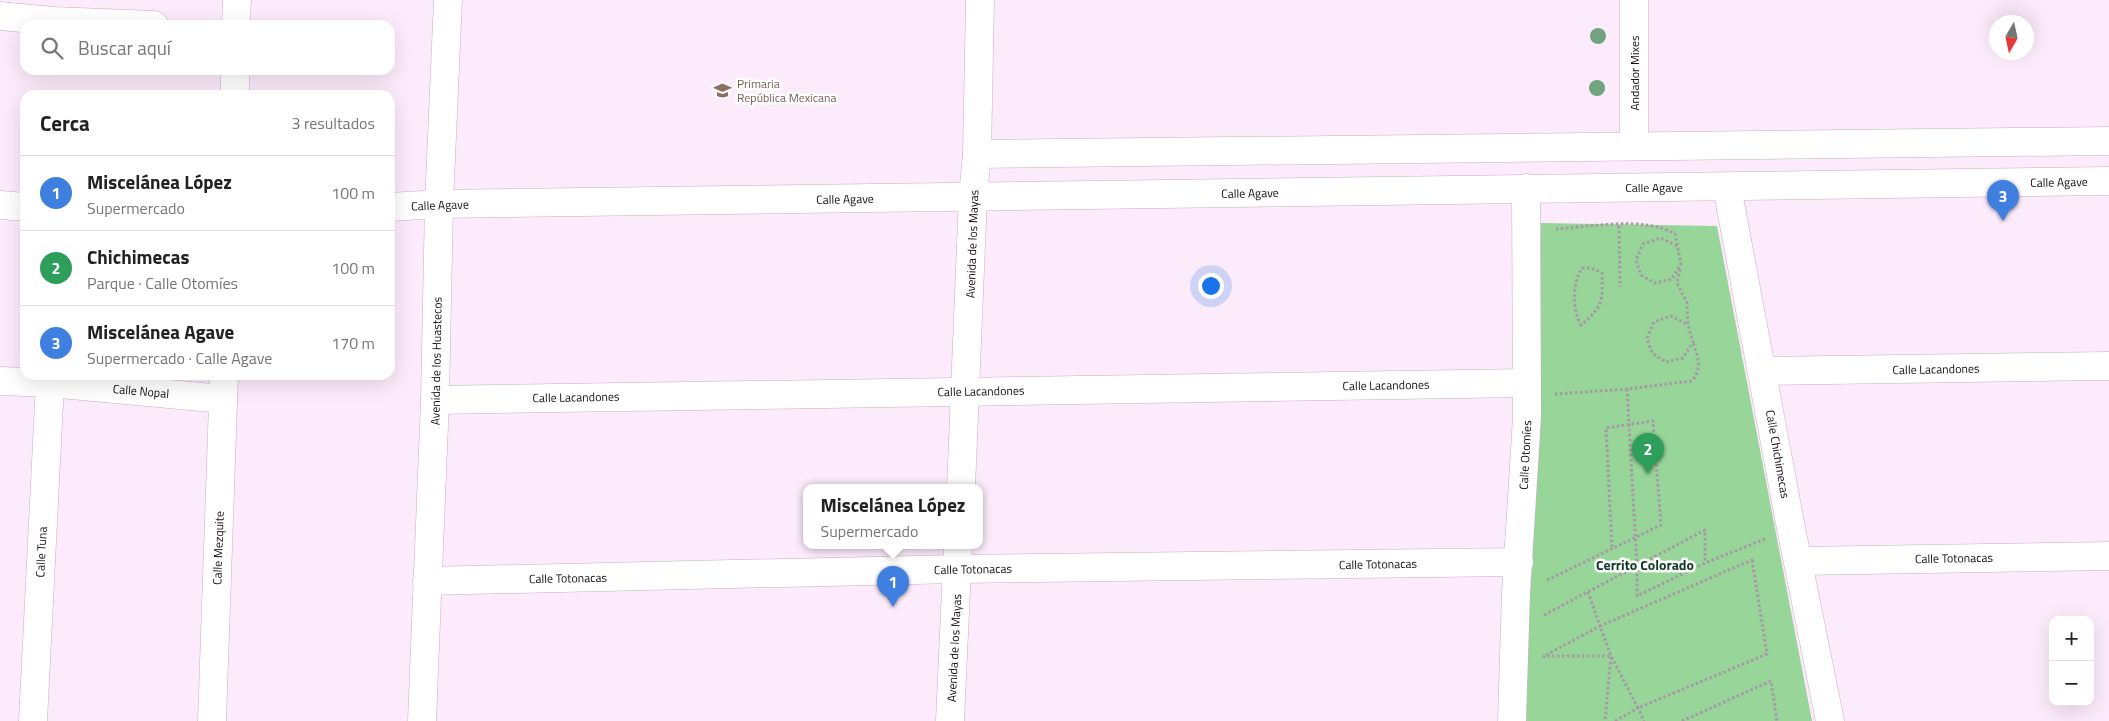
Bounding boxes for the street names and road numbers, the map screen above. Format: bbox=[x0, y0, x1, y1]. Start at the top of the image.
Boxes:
street label: Andador Mixes bbox=[1625, 35, 1644, 111]
street label: Calle Agave bbox=[2030, 172, 2088, 192]
street label: Calle Agave bbox=[1625, 178, 1683, 197]
street label: Calle Agave bbox=[1221, 183, 1279, 203]
street label: Calle Agave bbox=[816, 189, 874, 209]
street label: Avenida de los Mayas bbox=[961, 189, 983, 299]
street label: Calle Agave bbox=[411, 194, 469, 216]
street label: Avenida de los Huastecos bbox=[425, 296, 447, 425]
street label: Calle Lacandones bbox=[1892, 359, 1980, 379]
street label: Calle Lacandones bbox=[1342, 375, 1430, 395]
street label: Calle Nopal bbox=[112, 379, 170, 403]
street label: Calle Lacandones bbox=[937, 381, 1025, 401]
street label: Calle Lacandones bbox=[532, 387, 620, 407]
street label: Calle Chichimecas bbox=[1761, 408, 1795, 500]
street label: Calle Otomíes bbox=[1514, 419, 1536, 490]
street label: Calle Mezquite bbox=[207, 511, 229, 585]
street label: Calle Tuna bbox=[30, 526, 52, 578]
street label: Calle Totonacas bbox=[1915, 548, 1994, 568]
street label: Calle Totonacas bbox=[1339, 554, 1418, 574]
street label: Calle Totonacas bbox=[934, 559, 1013, 579]
street label: Calle Totonacas bbox=[529, 568, 608, 588]
street label: Avenida de los Mayas bbox=[942, 593, 966, 703]

